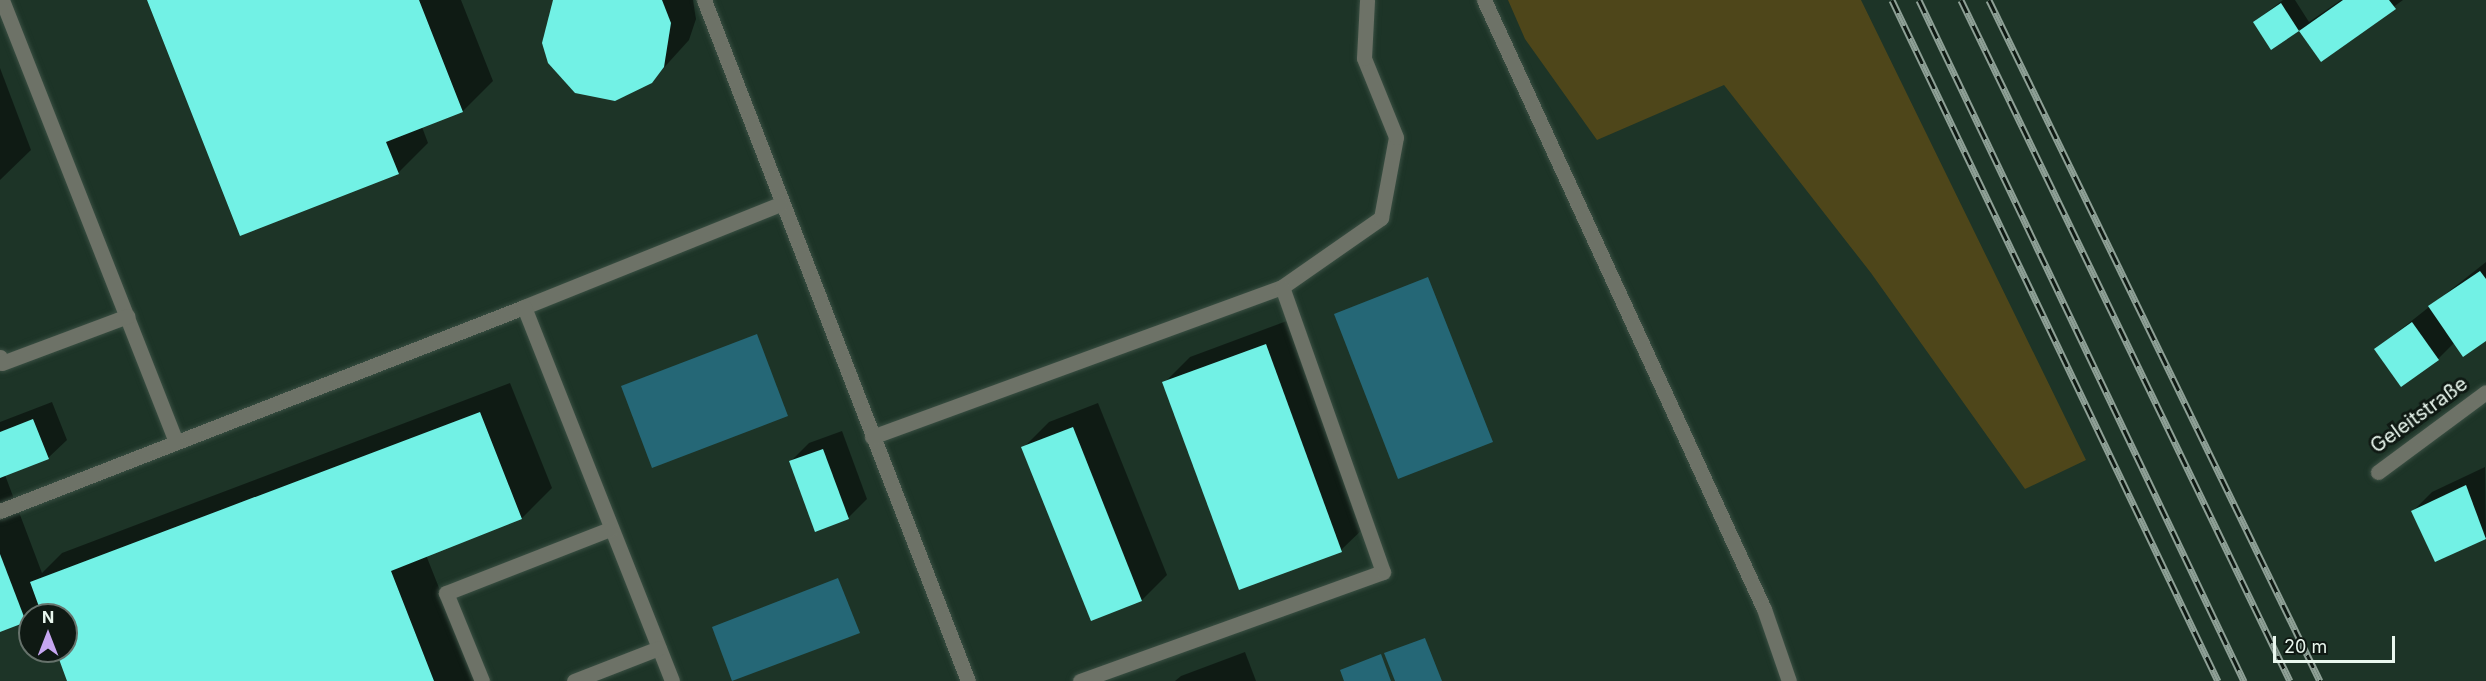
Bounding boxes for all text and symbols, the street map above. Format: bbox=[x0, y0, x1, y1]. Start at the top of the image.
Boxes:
street label: Geleitstraße bbox=[2366, 372, 2472, 458]
north arrow bbox=[18, 603, 78, 663]
text: N bbox=[42, 607, 54, 627]
scale bar bbox=[2276, 624, 2398, 662]
text: 20 m bbox=[2284, 636, 2327, 657]

